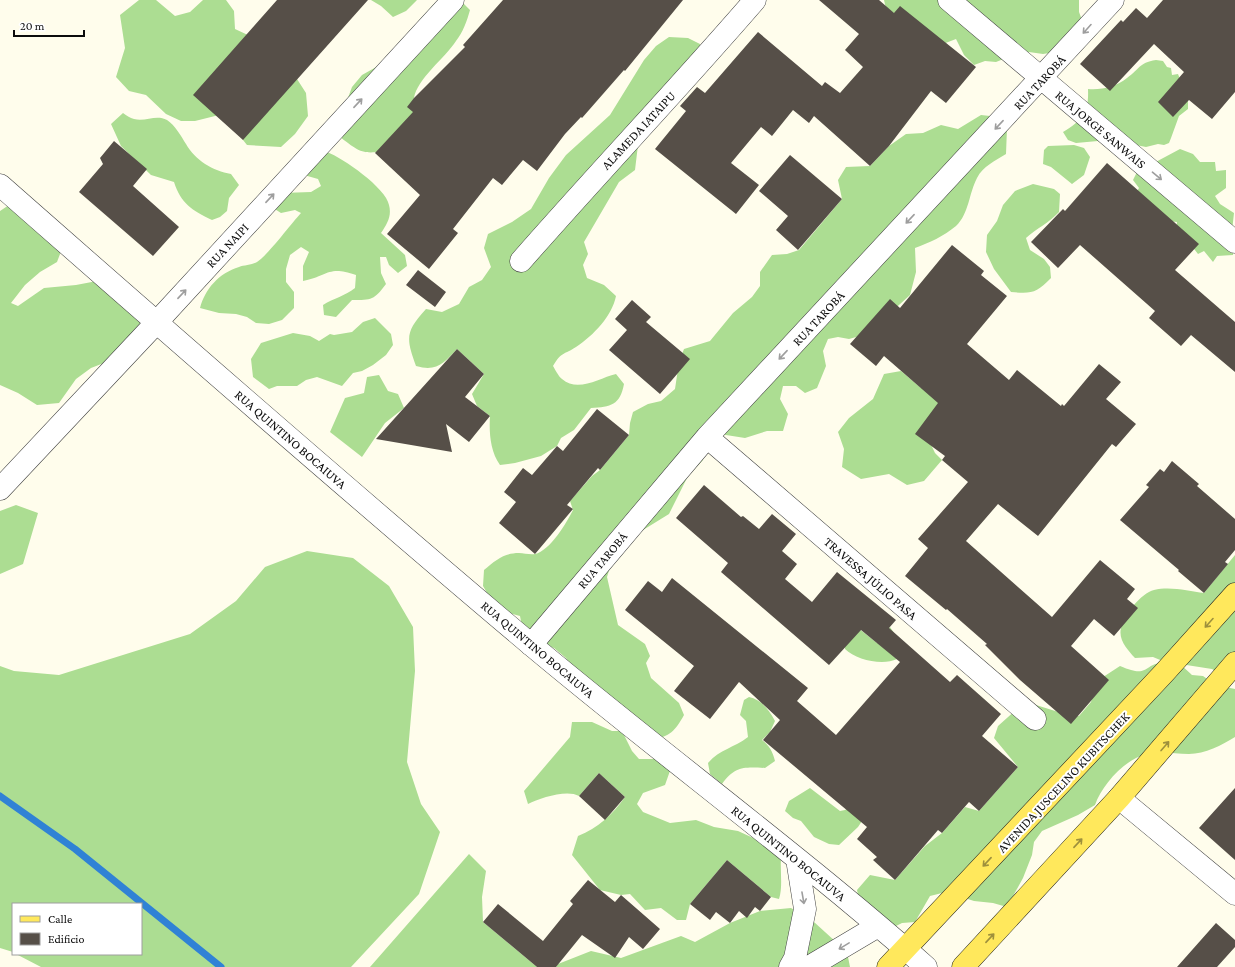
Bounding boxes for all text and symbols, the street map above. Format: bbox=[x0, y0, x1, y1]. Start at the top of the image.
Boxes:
scale bar bbox=[14, 12, 84, 38]
text: 20 m bbox=[20, 19, 45, 33]
one-way arrow bbox=[1082, 24, 1092, 34]
street label: RUA TAROBÁ bbox=[1010, 51, 1069, 113]
street label: RUA JORGE SANWAIS bbox=[1052, 87, 1149, 172]
street label: ALAMEDA IATAIPU bbox=[598, 88, 678, 173]
one-way arrow bbox=[353, 98, 362, 108]
one-way arrow bbox=[995, 119, 1004, 129]
one-way arrow bbox=[1152, 172, 1162, 181]
one-way arrow bbox=[265, 194, 274, 204]
one-way arrow bbox=[906, 214, 915, 224]
street label: RUA NAIPI bbox=[203, 220, 252, 271]
street label: RUA TAROBÁ bbox=[789, 287, 848, 349]
one-way arrow bbox=[178, 289, 187, 299]
one-way arrow bbox=[778, 350, 788, 360]
street label: RUA QUINTINO BOCAIUVA bbox=[232, 387, 350, 492]
street label: RUA TAROBÁ bbox=[574, 528, 631, 592]
street label: TRAVESSA JÚLIO PASA bbox=[821, 534, 921, 623]
street label: RUA QUINTINO BOCAIUVA bbox=[478, 598, 598, 701]
one-way arrow bbox=[1204, 618, 1214, 628]
street label: AVENIDA JUSCELINO KUBITSCHEK bbox=[994, 709, 1133, 856]
one-way arrow bbox=[1160, 741, 1169, 751]
street label: RUA QUINTINO BOCAIUVA bbox=[728, 803, 849, 905]
one-way arrow bbox=[1073, 838, 1083, 848]
one-way arrow bbox=[983, 857, 992, 867]
one-way arrow bbox=[799, 891, 807, 904]
legend bbox=[12, 903, 142, 955]
text: Calle bbox=[48, 912, 72, 926]
text: Edificio bbox=[48, 932, 85, 946]
one-way arrow bbox=[985, 933, 995, 943]
one-way arrow bbox=[839, 943, 851, 951]

